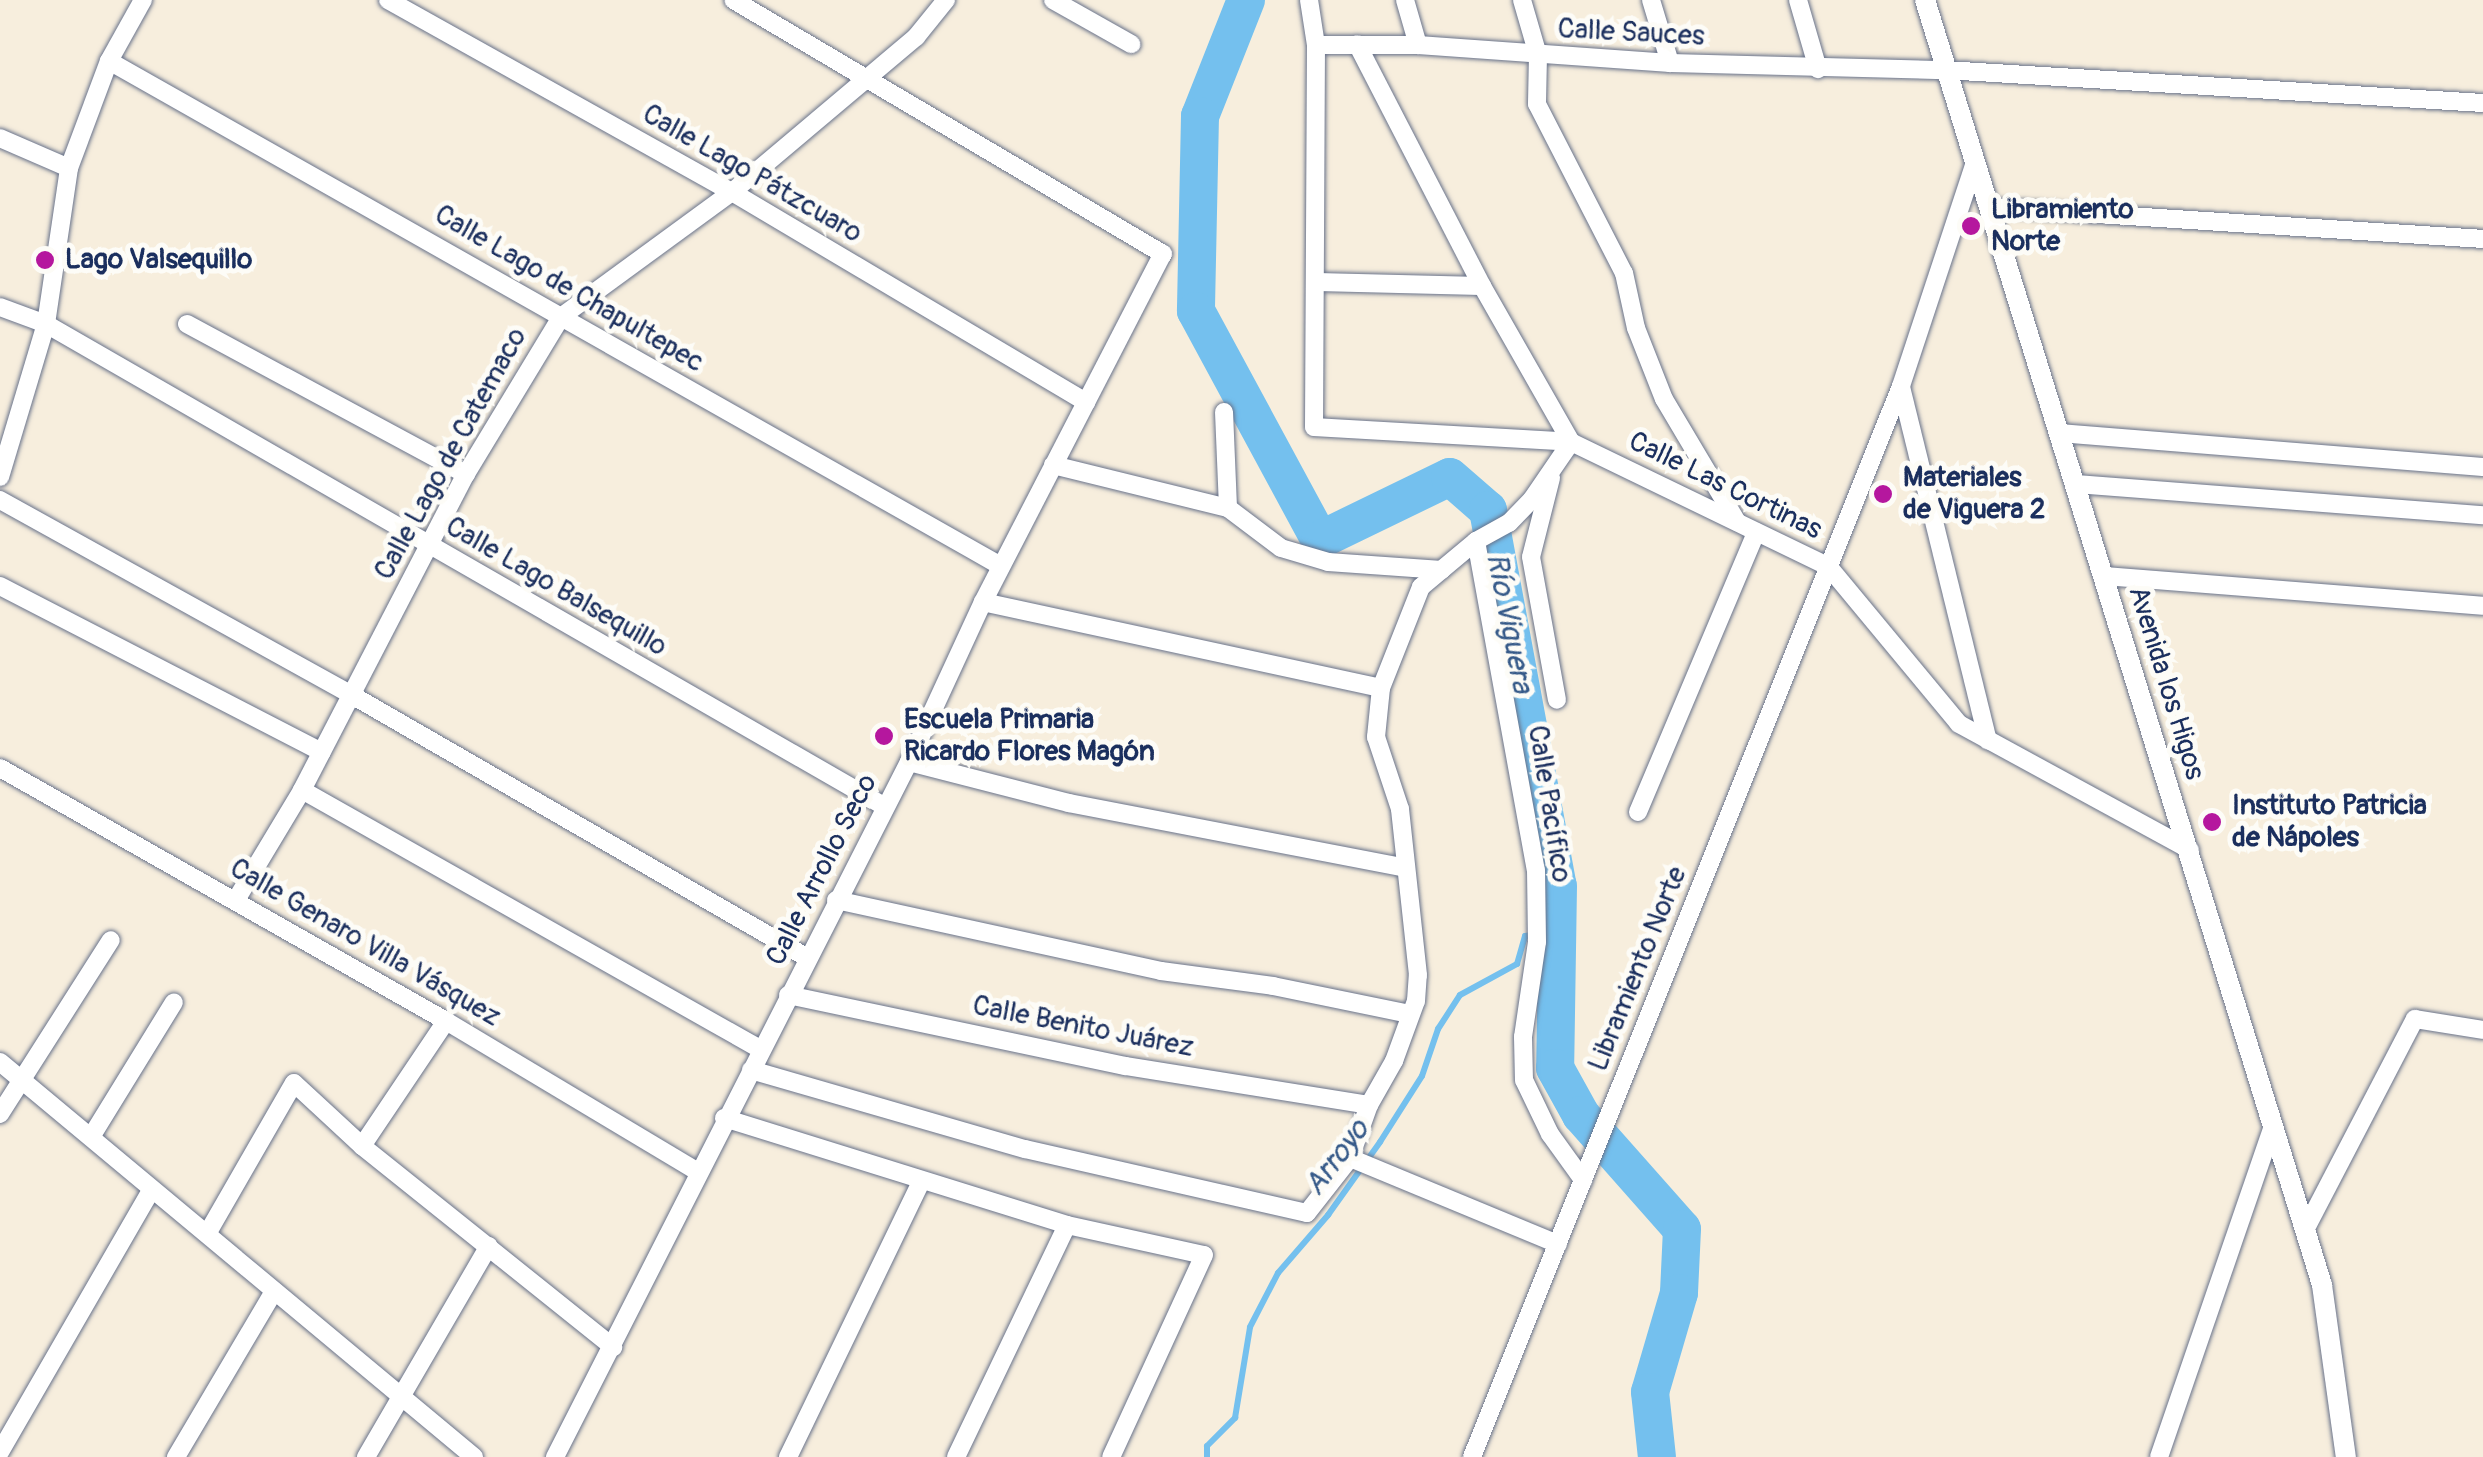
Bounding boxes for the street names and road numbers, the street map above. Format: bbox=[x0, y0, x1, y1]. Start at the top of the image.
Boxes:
street label: Calle Sauces bbox=[1557, 12, 1705, 54]
street label: Calle Lago Pátzcuaro bbox=[636, 98, 868, 250]
street label: Calle Lago de Chapultepec bbox=[428, 198, 710, 380]
street label: Calle Lago de Catemaco bbox=[368, 322, 534, 586]
street label: Calle Las Cortinas bbox=[1623, 425, 1827, 547]
street label: Calle Lago Balsequillo bbox=[439, 510, 673, 664]
street label: Avenida los Higos bbox=[2121, 582, 2211, 784]
street label: Calle Pacífico bbox=[1520, 723, 1578, 885]
street label: Calle Arrollo Seco bbox=[759, 769, 885, 971]
street label: Calle Genaro Villa Vásquez bbox=[224, 852, 506, 1034]
street label: Libramiento Norte bbox=[1582, 862, 1694, 1076]
street label: Calle Benito Juárez bbox=[970, 989, 1196, 1065]

